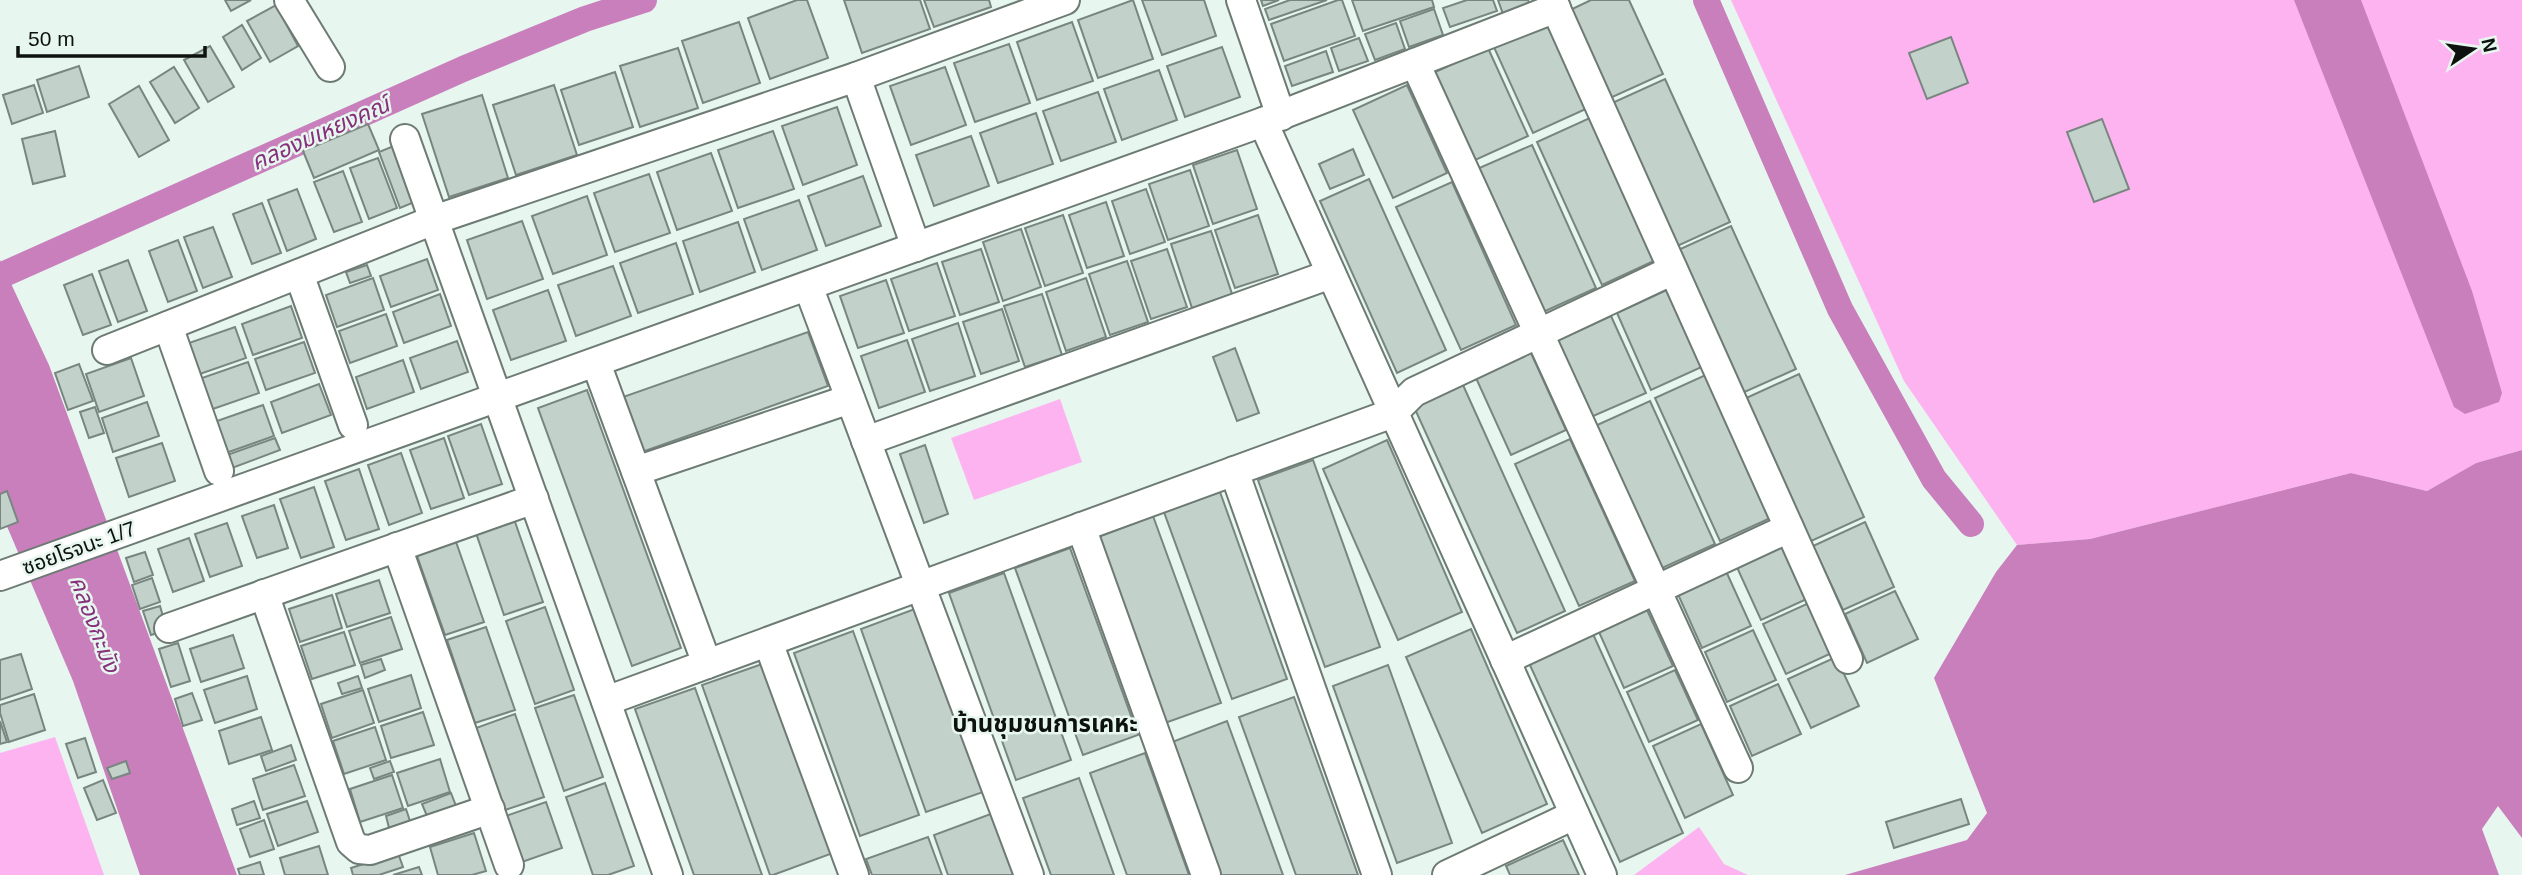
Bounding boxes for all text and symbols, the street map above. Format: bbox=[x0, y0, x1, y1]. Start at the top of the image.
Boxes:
scale bar bbox=[18, 14, 205, 58]
north arrow bbox=[2438, 14, 2508, 84]
text: 50 m bbox=[28, 27, 75, 50]
text: N bbox=[2477, 36, 2501, 54]
water label: คลองมเหยงคณ์ bbox=[247, 89, 397, 175]
street label: ซอยโรจนะ 1/7 bbox=[19, 516, 139, 579]
water label: คลองกะมัง bbox=[65, 572, 126, 677]
district label: บ้านชุมชนการเคหะ bbox=[952, 710, 1138, 739]

